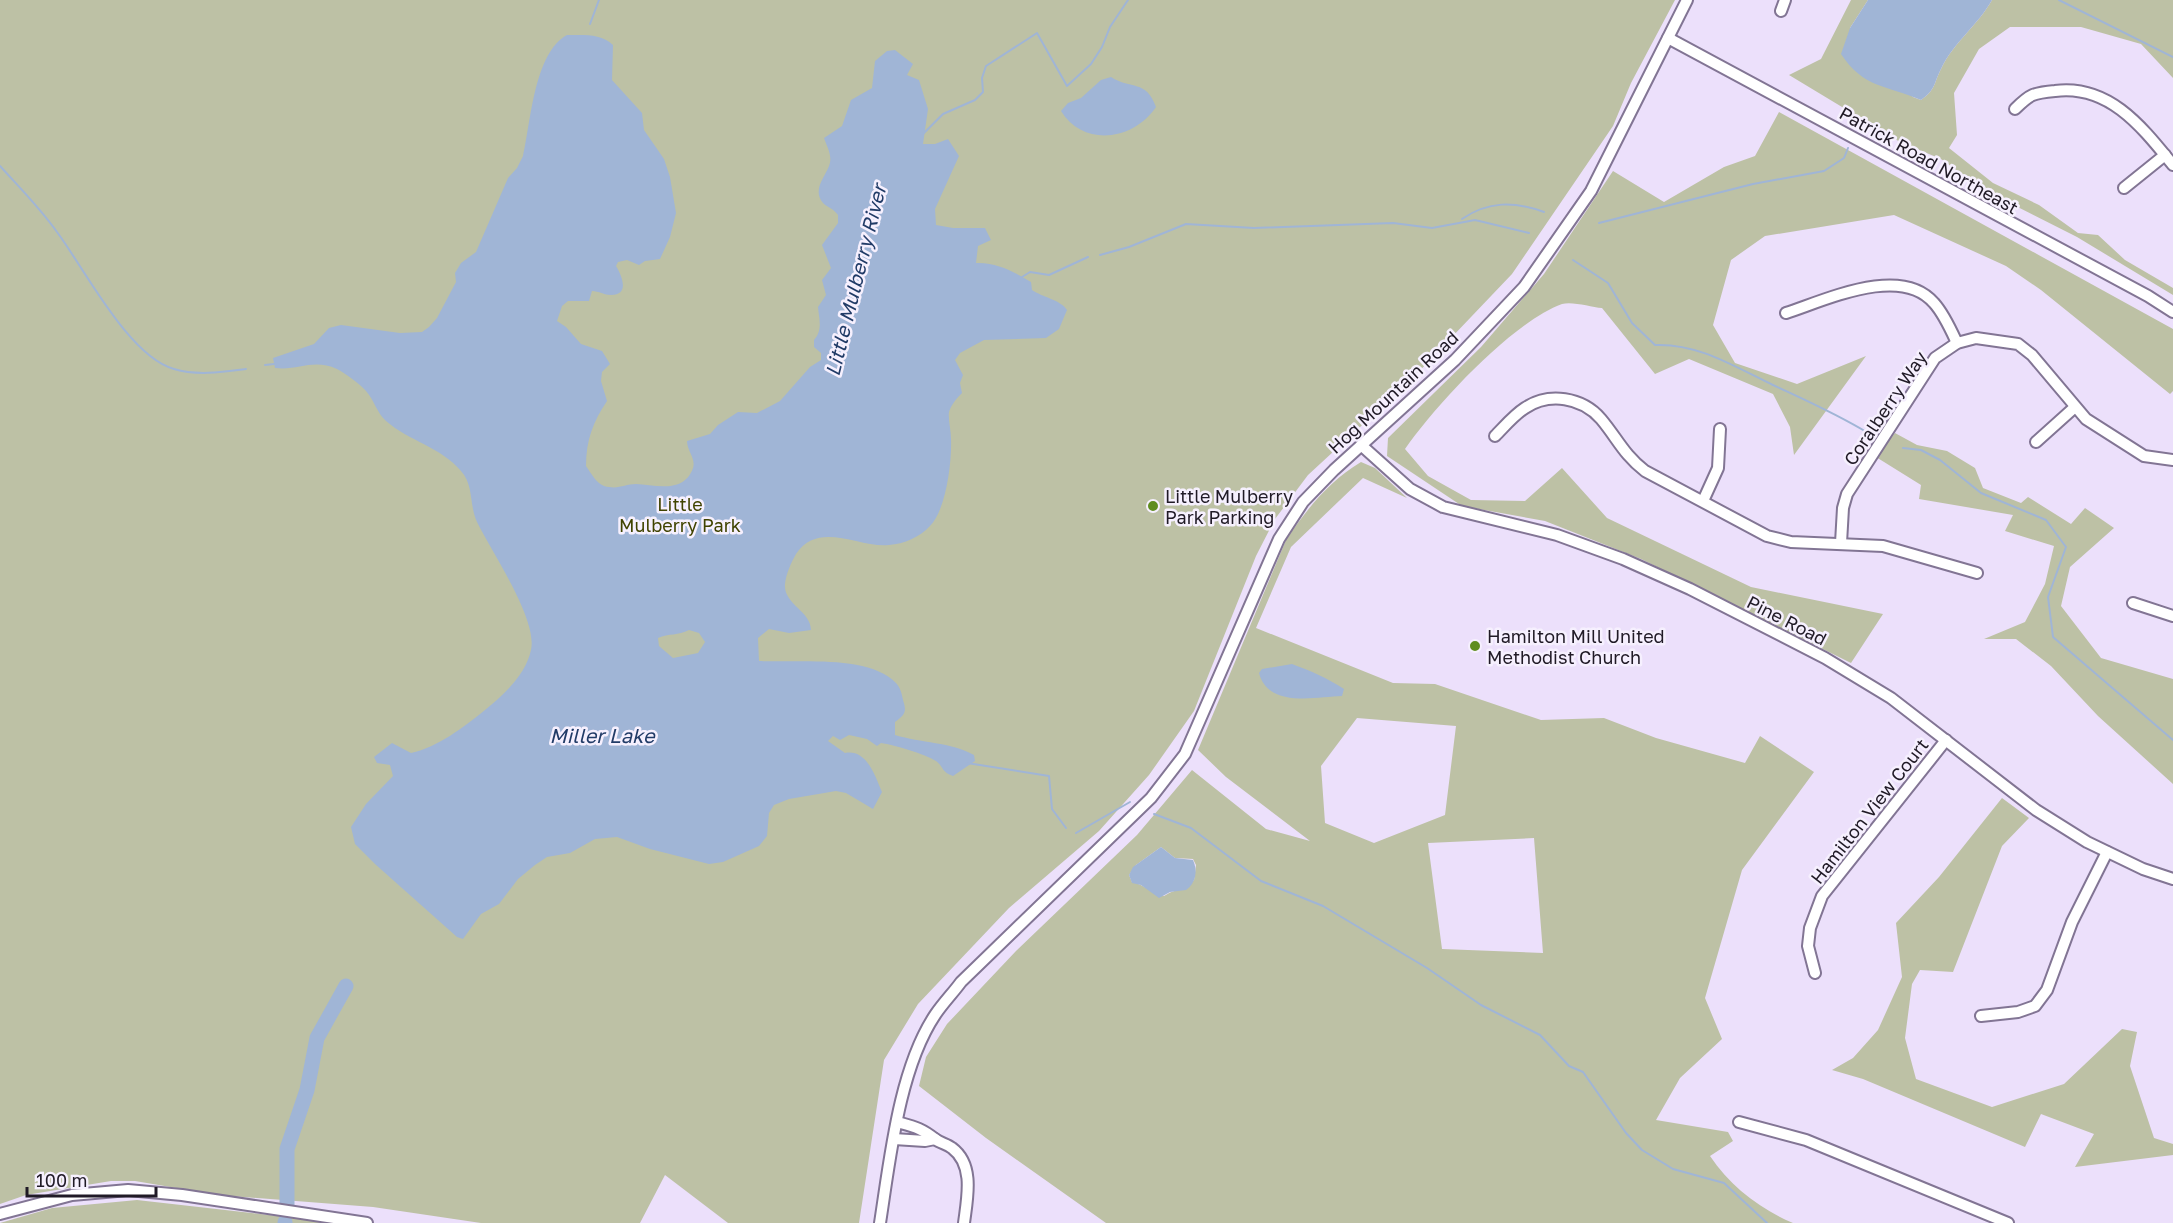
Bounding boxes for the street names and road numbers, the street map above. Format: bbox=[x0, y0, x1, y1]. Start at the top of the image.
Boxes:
street label: Patrick Road Northeast bbox=[1836, 102, 2022, 218]
street label: Hog Mountain Road bbox=[1323, 326, 1463, 458]
street label: Coralberry Way bbox=[1839, 347, 1931, 469]
street label: Pine Road bbox=[1743, 591, 1831, 649]
street label: Hamilton View Court bbox=[1805, 734, 1933, 888]

